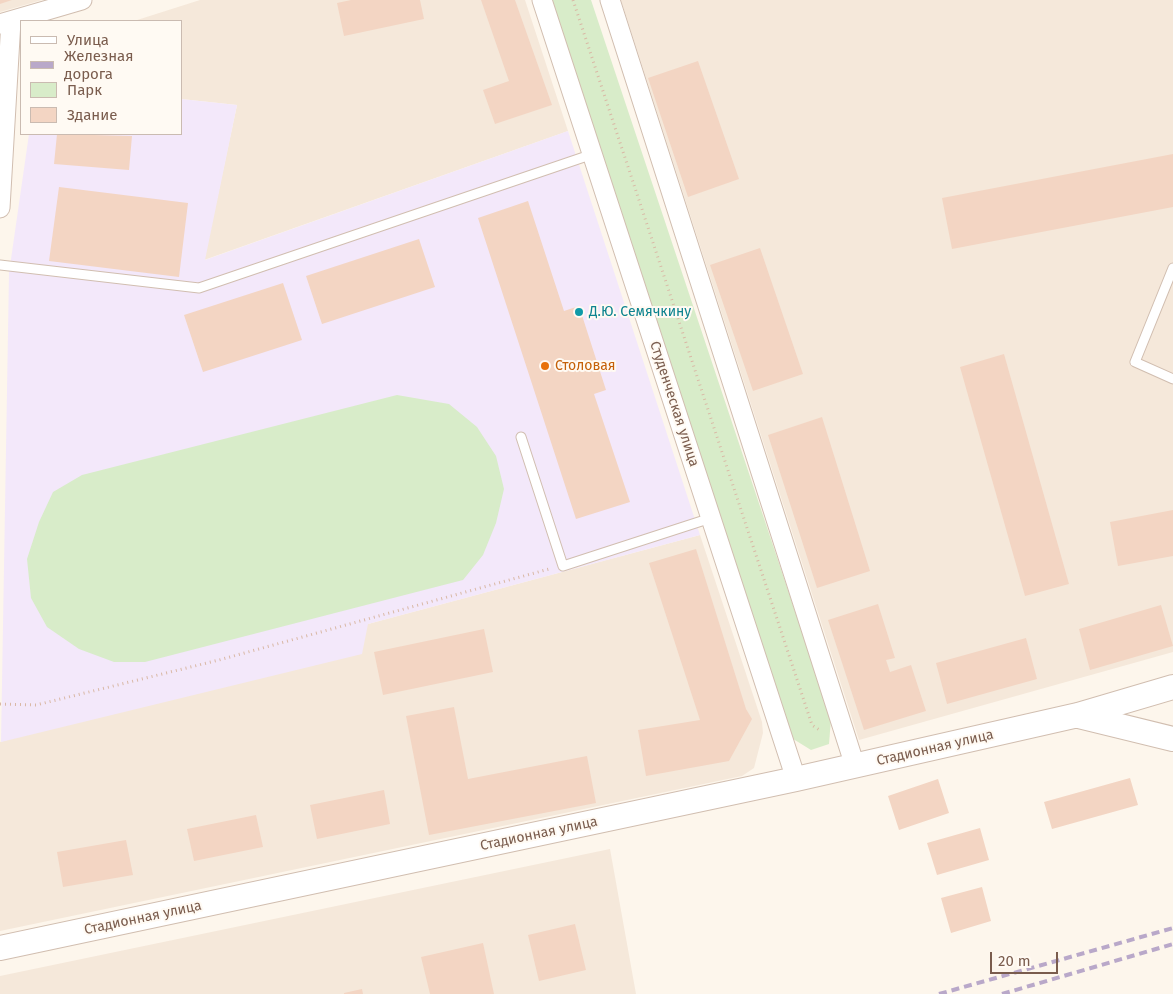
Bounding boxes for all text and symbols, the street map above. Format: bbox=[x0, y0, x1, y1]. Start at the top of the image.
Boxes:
legend bbox=[20, 20, 182, 135]
text: Улица bbox=[67, 31, 109, 49]
text: Железная дорога bbox=[64, 47, 133, 83]
text: Парк bbox=[67, 81, 102, 99]
text: Здание bbox=[67, 106, 117, 124]
place label: Д.Ю. Семячкину bbox=[589, 304, 691, 320]
marker: Д.Ю. Семячкину bbox=[573, 306, 585, 318]
street label: Студенческая улица bbox=[646, 339, 702, 469]
place label: Столовая bbox=[555, 358, 615, 374]
marker: Столовая bbox=[539, 360, 551, 372]
street label: Стадионная улица bbox=[875, 726, 995, 770]
street label: Стадионная улица bbox=[479, 813, 599, 855]
street label: Стадионная улица bbox=[83, 897, 203, 939]
scale bar bbox=[993, 942, 1060, 974]
text: 20 m bbox=[998, 952, 1031, 970]

